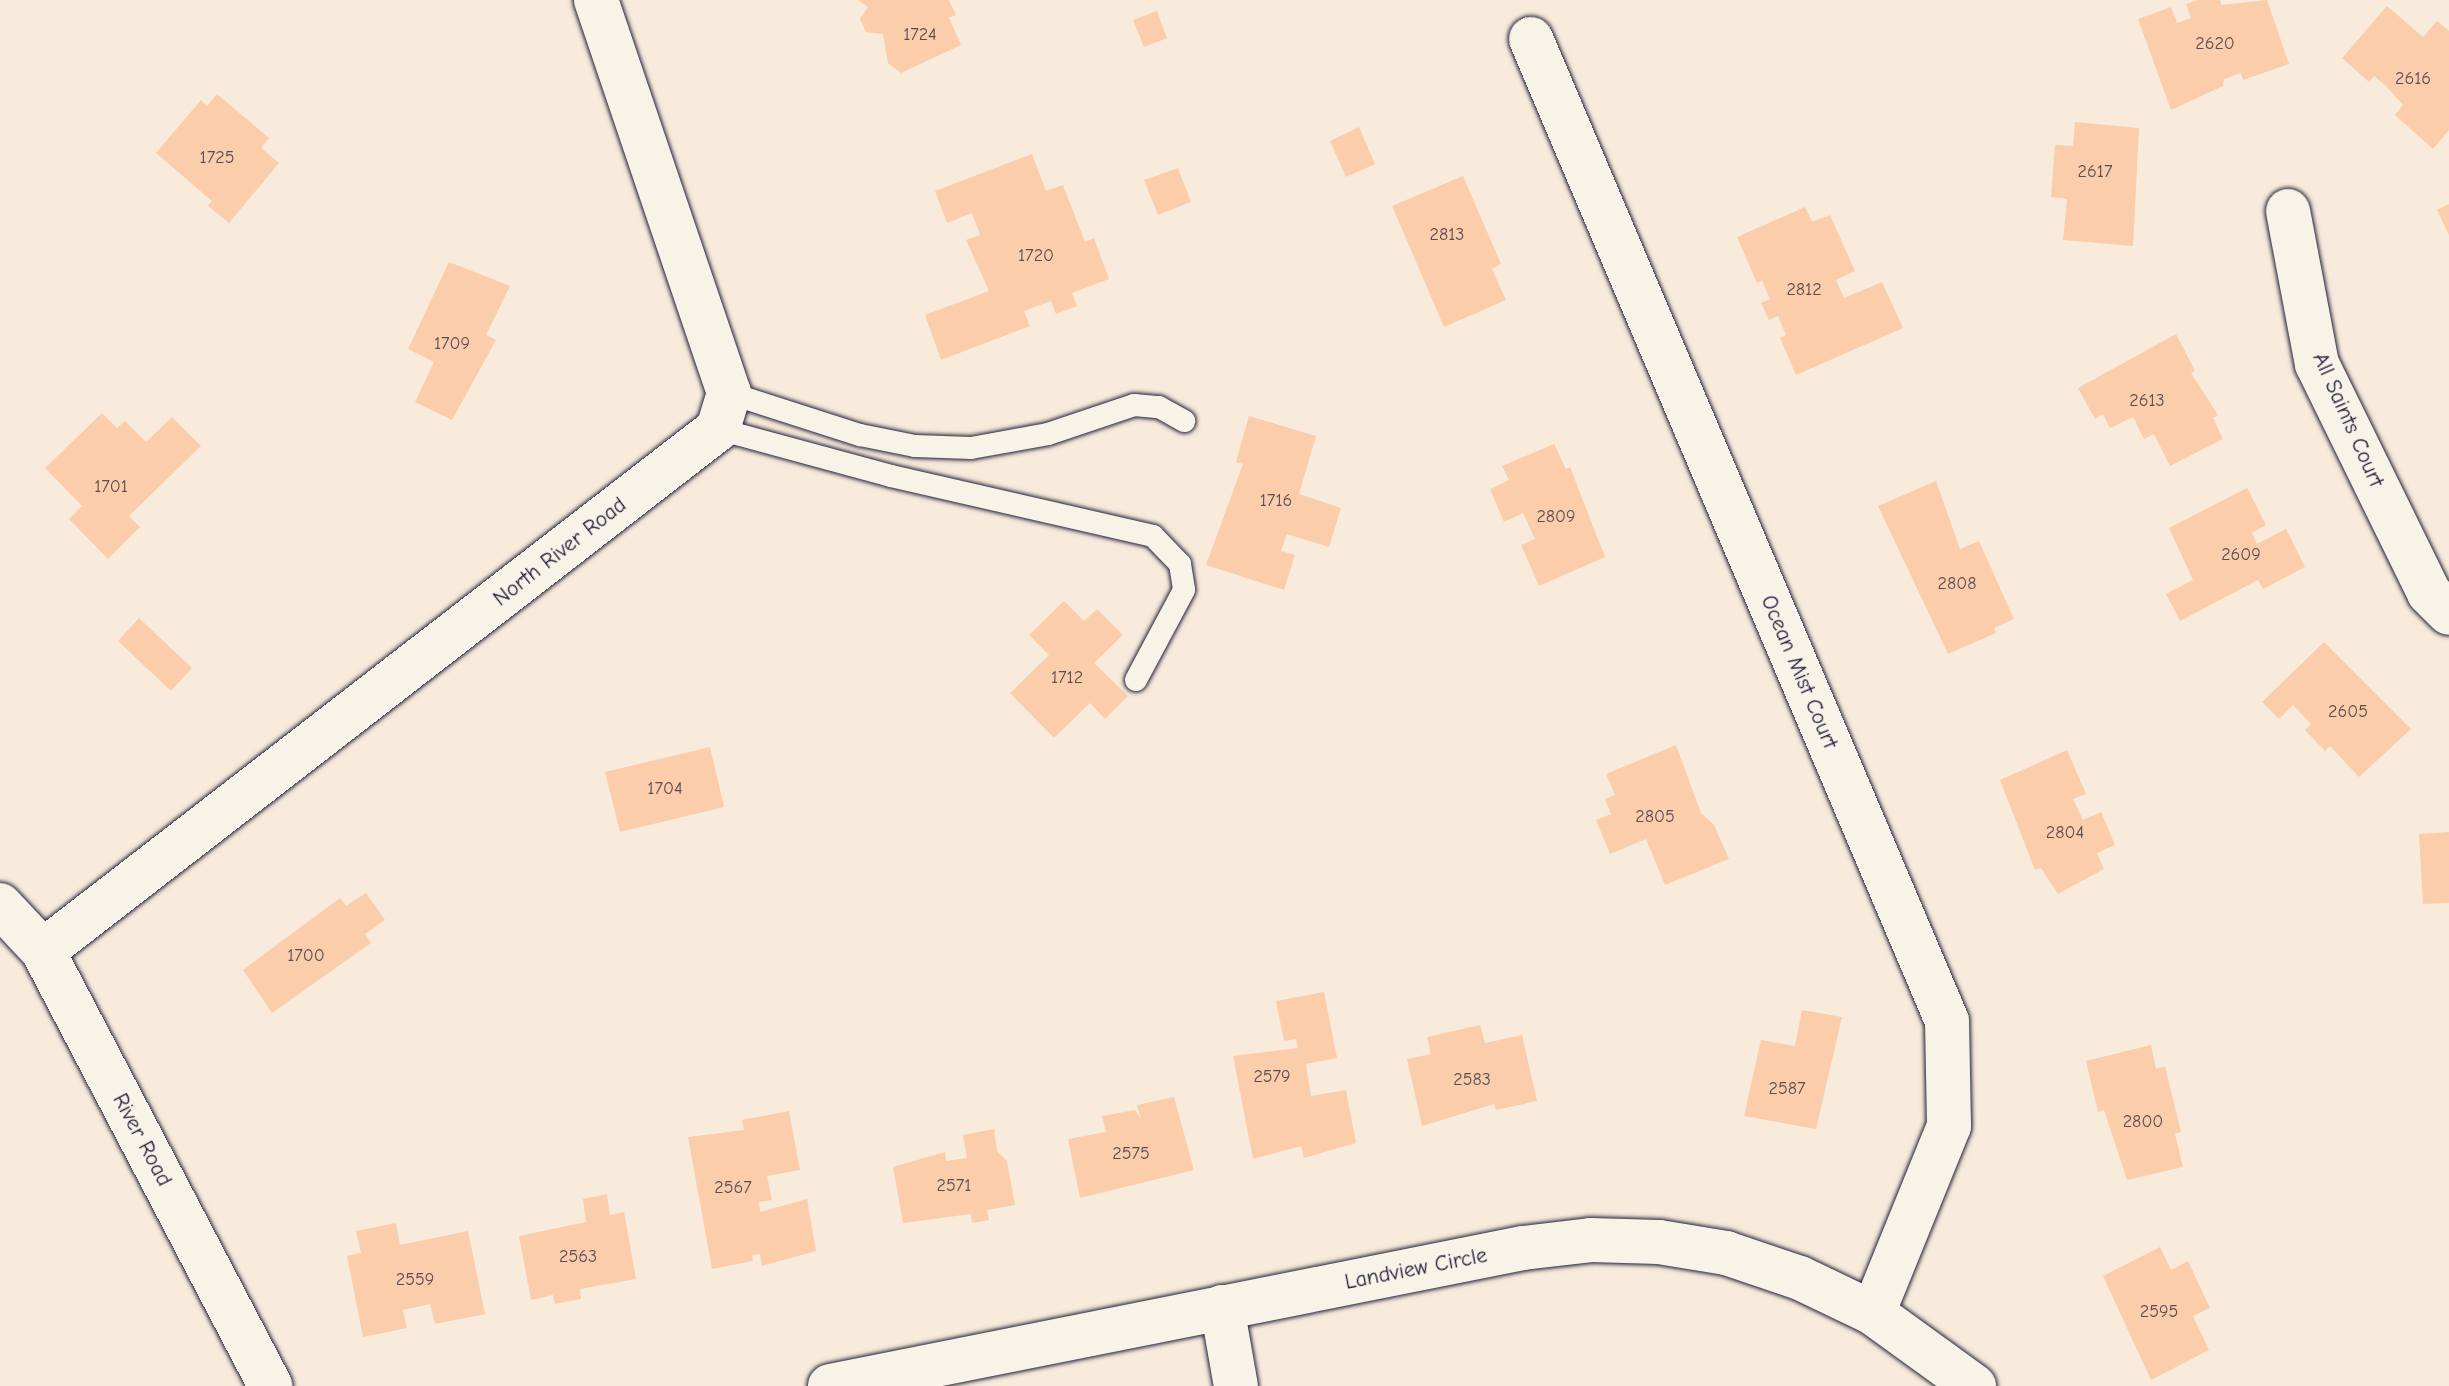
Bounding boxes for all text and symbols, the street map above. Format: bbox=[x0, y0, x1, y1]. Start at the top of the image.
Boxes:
house number: 1724 bbox=[903, 24, 937, 46]
house number: 2620 bbox=[2195, 33, 2235, 55]
house number: 2616 bbox=[2395, 68, 2431, 90]
house number: 1725 bbox=[200, 147, 234, 169]
house number: 2617 bbox=[2078, 161, 2112, 183]
house number: 2813 bbox=[1430, 224, 1464, 246]
house number: 1720 bbox=[1018, 245, 1054, 267]
house number: 2812 bbox=[1786, 279, 1822, 301]
house number: 1709 bbox=[434, 333, 470, 355]
street label: All Saints Court bbox=[2307, 349, 2389, 491]
house number: 2613 bbox=[2129, 390, 2165, 412]
house number: 1701 bbox=[94, 476, 128, 498]
house number: 1716 bbox=[1260, 490, 1292, 512]
street label: North River Road bbox=[488, 492, 632, 612]
house number: 2809 bbox=[1536, 506, 1576, 528]
house number: 2609 bbox=[2221, 544, 2261, 566]
house number: 2808 bbox=[1938, 573, 1976, 595]
street label: Ocean Mist Court bbox=[1755, 591, 1843, 753]
house number: 1712 bbox=[1051, 667, 1083, 689]
house number: 2605 bbox=[2328, 701, 2368, 723]
house number: 1704 bbox=[647, 778, 683, 800]
house number: 2805 bbox=[1635, 806, 1675, 828]
house number: 2804 bbox=[2046, 822, 2084, 844]
house number: 1700 bbox=[287, 945, 325, 967]
house number: 2579 bbox=[1253, 1066, 1291, 1088]
house number: 2583 bbox=[1453, 1069, 1491, 1091]
house number: 2587 bbox=[1769, 1078, 1805, 1100]
street label: River Road bbox=[107, 1089, 177, 1191]
house number: 2800 bbox=[2123, 1111, 2163, 1133]
house number: 2575 bbox=[1112, 1143, 1150, 1165]
house number: 2571 bbox=[937, 1175, 971, 1197]
house number: 2567 bbox=[714, 1177, 752, 1199]
street label: Landview Circle bbox=[1343, 1242, 1489, 1296]
house number: 2563 bbox=[559, 1246, 597, 1268]
house number: 2559 bbox=[396, 1269, 434, 1291]
house number: 2595 bbox=[2140, 1301, 2178, 1323]

